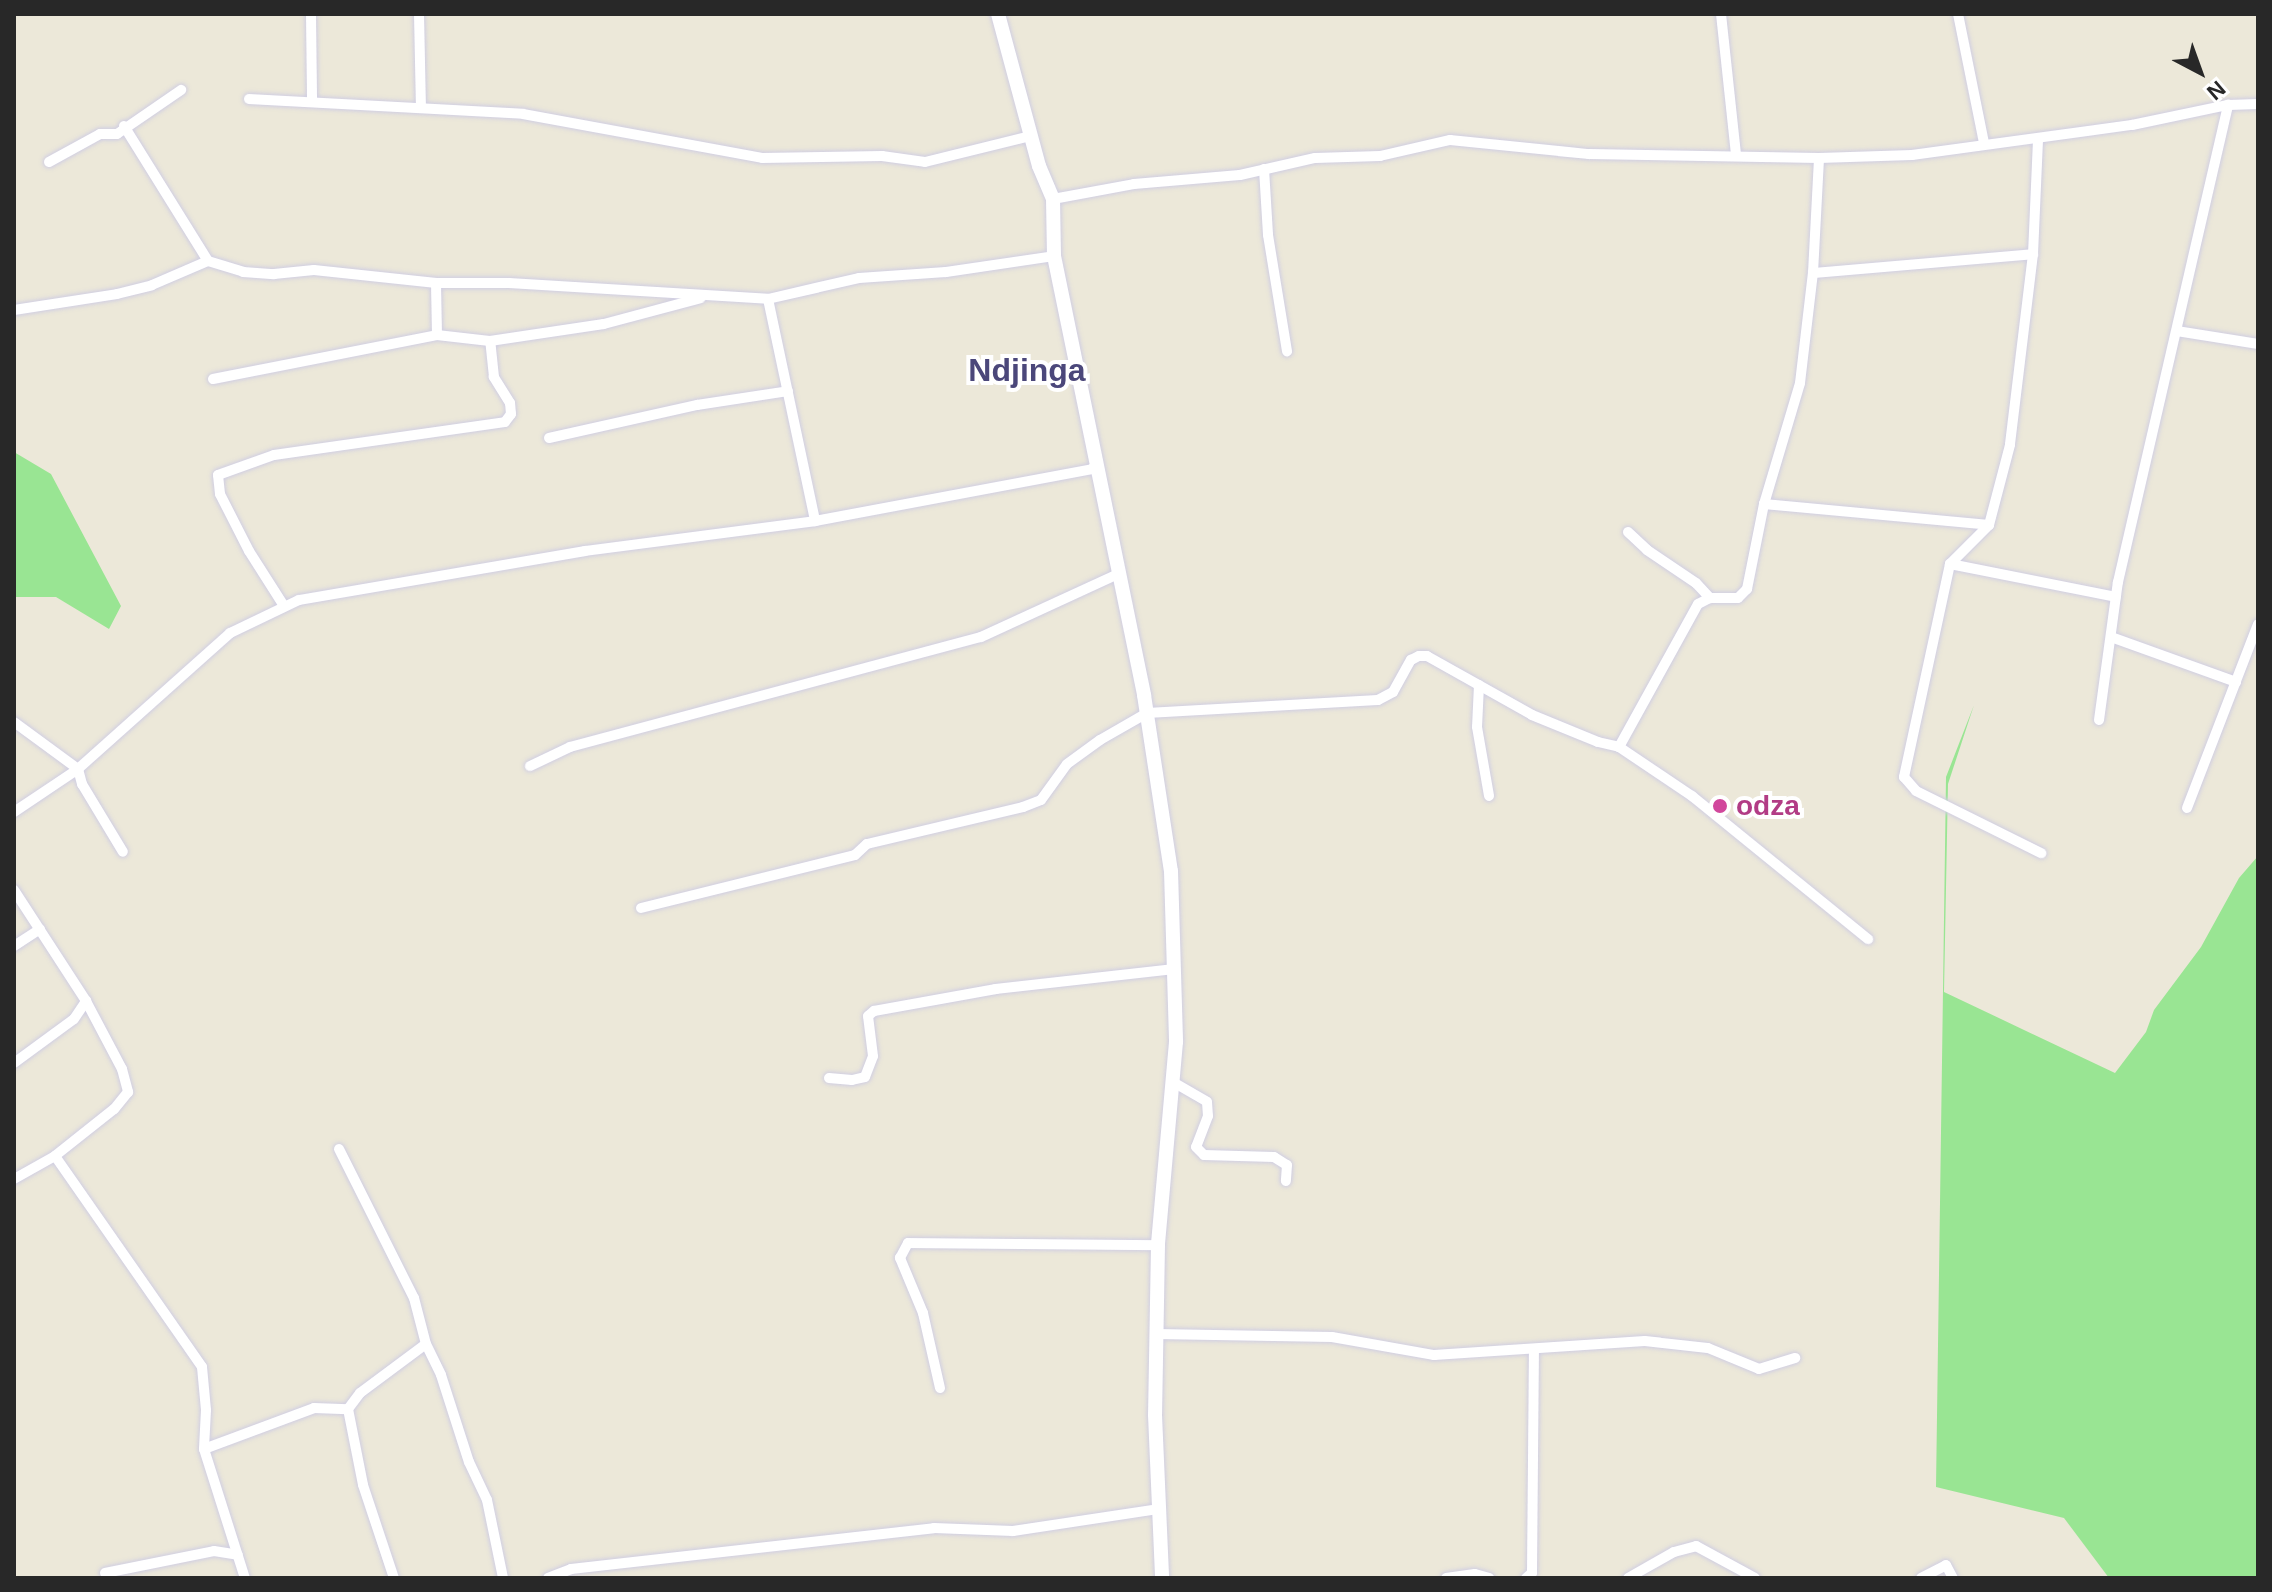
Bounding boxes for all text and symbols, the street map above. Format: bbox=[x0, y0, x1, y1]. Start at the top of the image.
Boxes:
north arrow bbox=[2160, 32, 2240, 112]
text: N bbox=[2202, 76, 2230, 105]
district label: Ndjinga bbox=[968, 351, 1086, 389]
place label: odza bbox=[1736, 789, 1800, 823]
marker: odza bbox=[1711, 797, 1729, 815]

